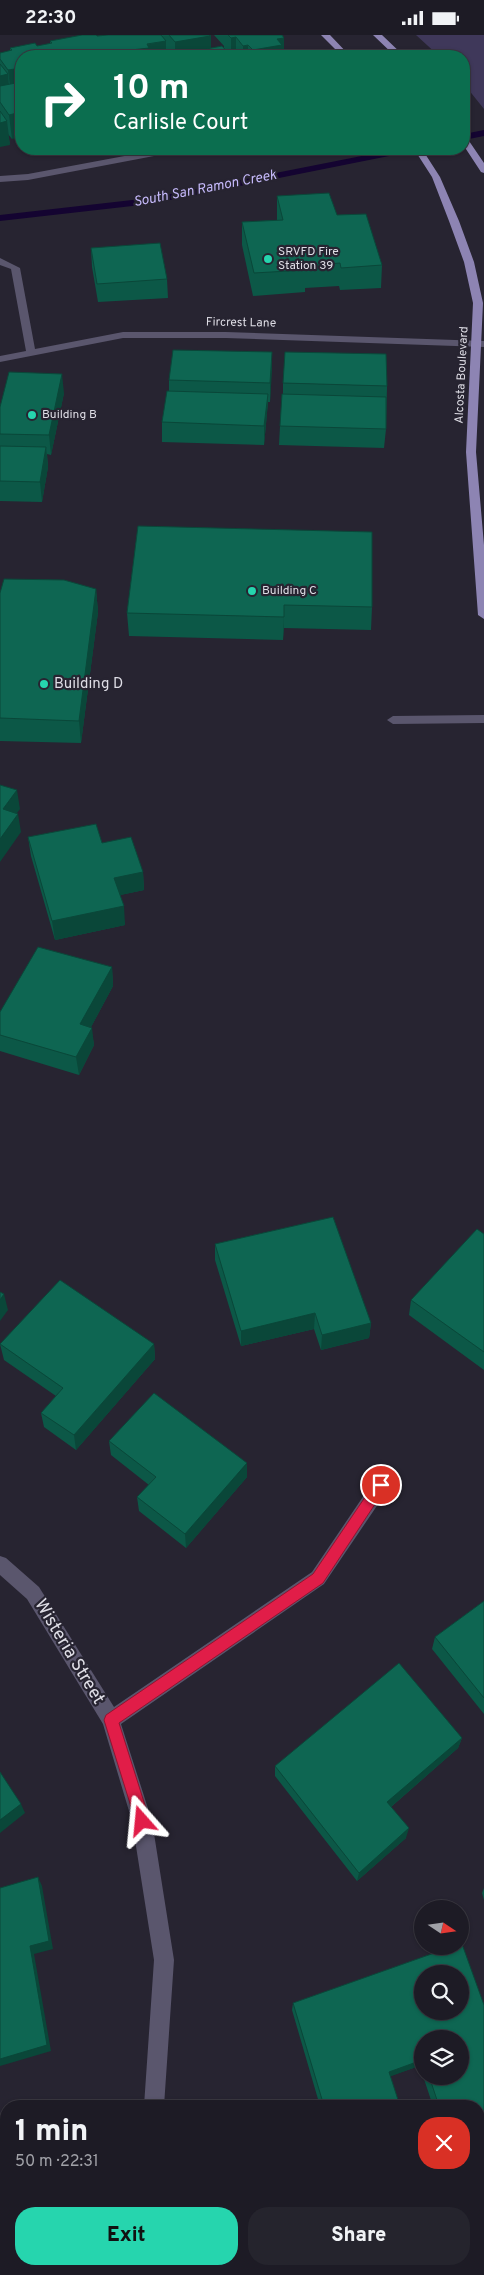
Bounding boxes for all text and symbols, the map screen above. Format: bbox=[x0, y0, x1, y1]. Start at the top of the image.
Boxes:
text: 22:30 bbox=[25, 6, 76, 30]
text: 10 m bbox=[113, 67, 189, 111]
icon: right bbox=[30, 70, 95, 135]
text: Carlisle Court bbox=[113, 110, 248, 137]
water label: South San Ramon Creek bbox=[132, 167, 279, 211]
place label: SRVFD Fire Station 39 bbox=[278, 244, 339, 274]
marker: SRVFD Fire Station 39 bbox=[262, 253, 274, 265]
street label: Fircrest Lane bbox=[206, 314, 276, 332]
street label: Alcosta Boulevard bbox=[451, 326, 473, 424]
place label: Building B bbox=[42, 407, 97, 423]
marker: Building B bbox=[26, 409, 38, 421]
place label: Building C bbox=[262, 583, 317, 599]
marker: Building C bbox=[246, 585, 258, 597]
place label: Building D bbox=[54, 675, 123, 694]
marker: Building D bbox=[38, 678, 50, 690]
pin bbox=[360, 1464, 402, 1506]
icon: arrive bbox=[367, 1471, 395, 1499]
street label: Wisteria Street bbox=[28, 1595, 110, 1709]
position arrow bbox=[115, 1794, 167, 1846]
north arrow bbox=[414, 1900, 469, 1955]
map controls bbox=[414, 1900, 469, 2085]
button: search bbox=[414, 1965, 469, 2020]
button: layers bbox=[414, 2030, 469, 2085]
text: 1 min bbox=[15, 2114, 88, 2151]
button: close bbox=[418, 2117, 470, 2169]
text: 50 m · 22:31 bbox=[15, 2152, 99, 2172]
button: Exit bbox=[15, 2207, 238, 2265]
button: Share bbox=[248, 2207, 470, 2265]

